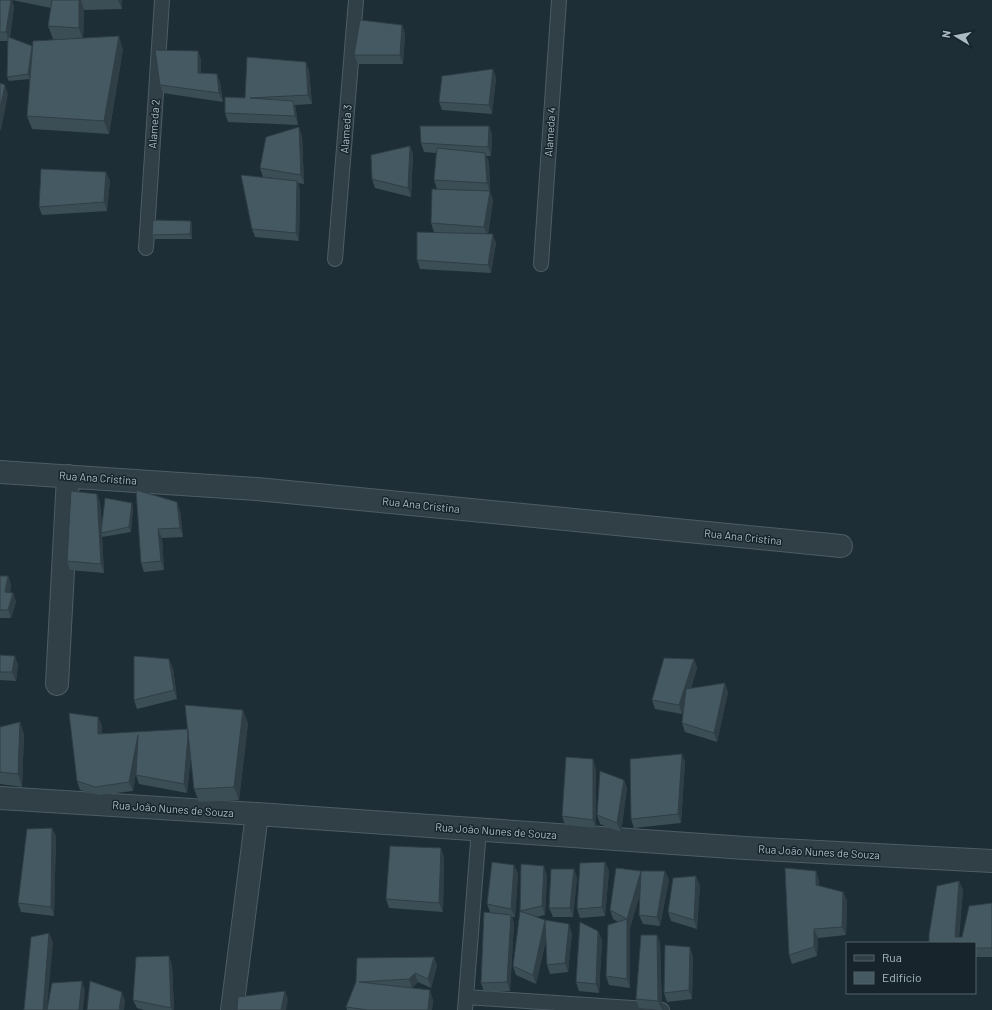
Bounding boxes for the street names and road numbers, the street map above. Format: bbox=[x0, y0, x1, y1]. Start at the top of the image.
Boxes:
street label: Alameda 2 bbox=[145, 99, 162, 149]
street label: Alameda 3 bbox=[337, 104, 354, 154]
street label: Alameda 4 bbox=[541, 107, 558, 157]
street label: Rua Ana Cristina bbox=[59, 468, 137, 487]
street label: Rua Ana Cristina bbox=[382, 494, 461, 515]
street label: Rua Ana Cristina bbox=[704, 526, 783, 547]
street label: Rua João Nunes de Souza bbox=[112, 798, 234, 819]
street label: Rua João Nunes de Souza bbox=[435, 820, 557, 841]
street label: Rua João Nunes de Souza bbox=[758, 842, 880, 861]

